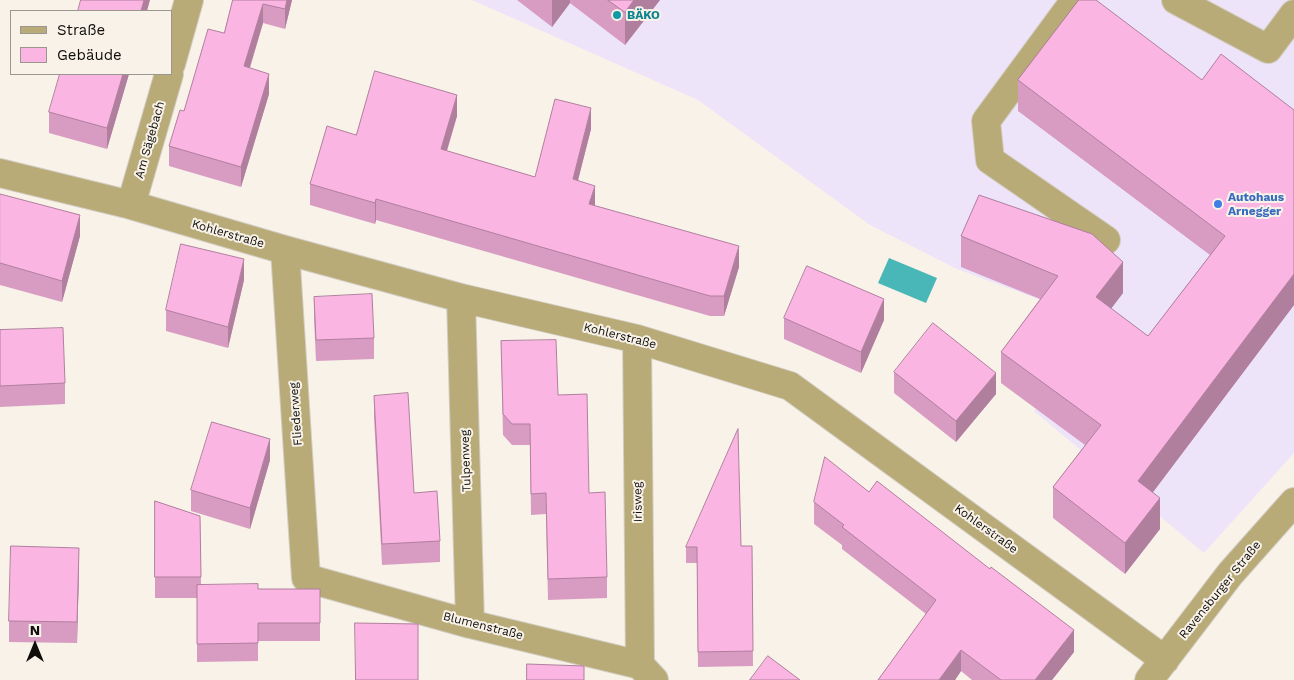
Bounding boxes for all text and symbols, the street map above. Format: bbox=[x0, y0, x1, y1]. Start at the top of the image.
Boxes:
place label: BÄKO bbox=[627, 8, 660, 22]
marker: BÄKO bbox=[611, 9, 623, 21]
legend bbox=[10, 10, 172, 75]
text: Straße bbox=[57, 21, 105, 39]
text: Gebäude bbox=[57, 46, 122, 64]
street label: Am Sägebach bbox=[132, 100, 168, 180]
place label: Autohaus Arnegger bbox=[1228, 190, 1284, 218]
marker: Autohaus Arnegger bbox=[1212, 198, 1224, 210]
street label: Kohlerstraße bbox=[190, 217, 266, 251]
street label: Kohlerstraße bbox=[582, 320, 658, 352]
street label: Fliederweg bbox=[287, 382, 305, 446]
street label: Tulpenweg bbox=[458, 430, 474, 492]
street label: Irisweg bbox=[630, 482, 646, 522]
street label: Kohlerstraße bbox=[952, 501, 1020, 557]
street label: Ravensburger Straße bbox=[1176, 538, 1264, 642]
street label: Blumenstraße bbox=[442, 609, 524, 643]
north arrow bbox=[10, 620, 60, 670]
text: N bbox=[30, 622, 40, 638]

